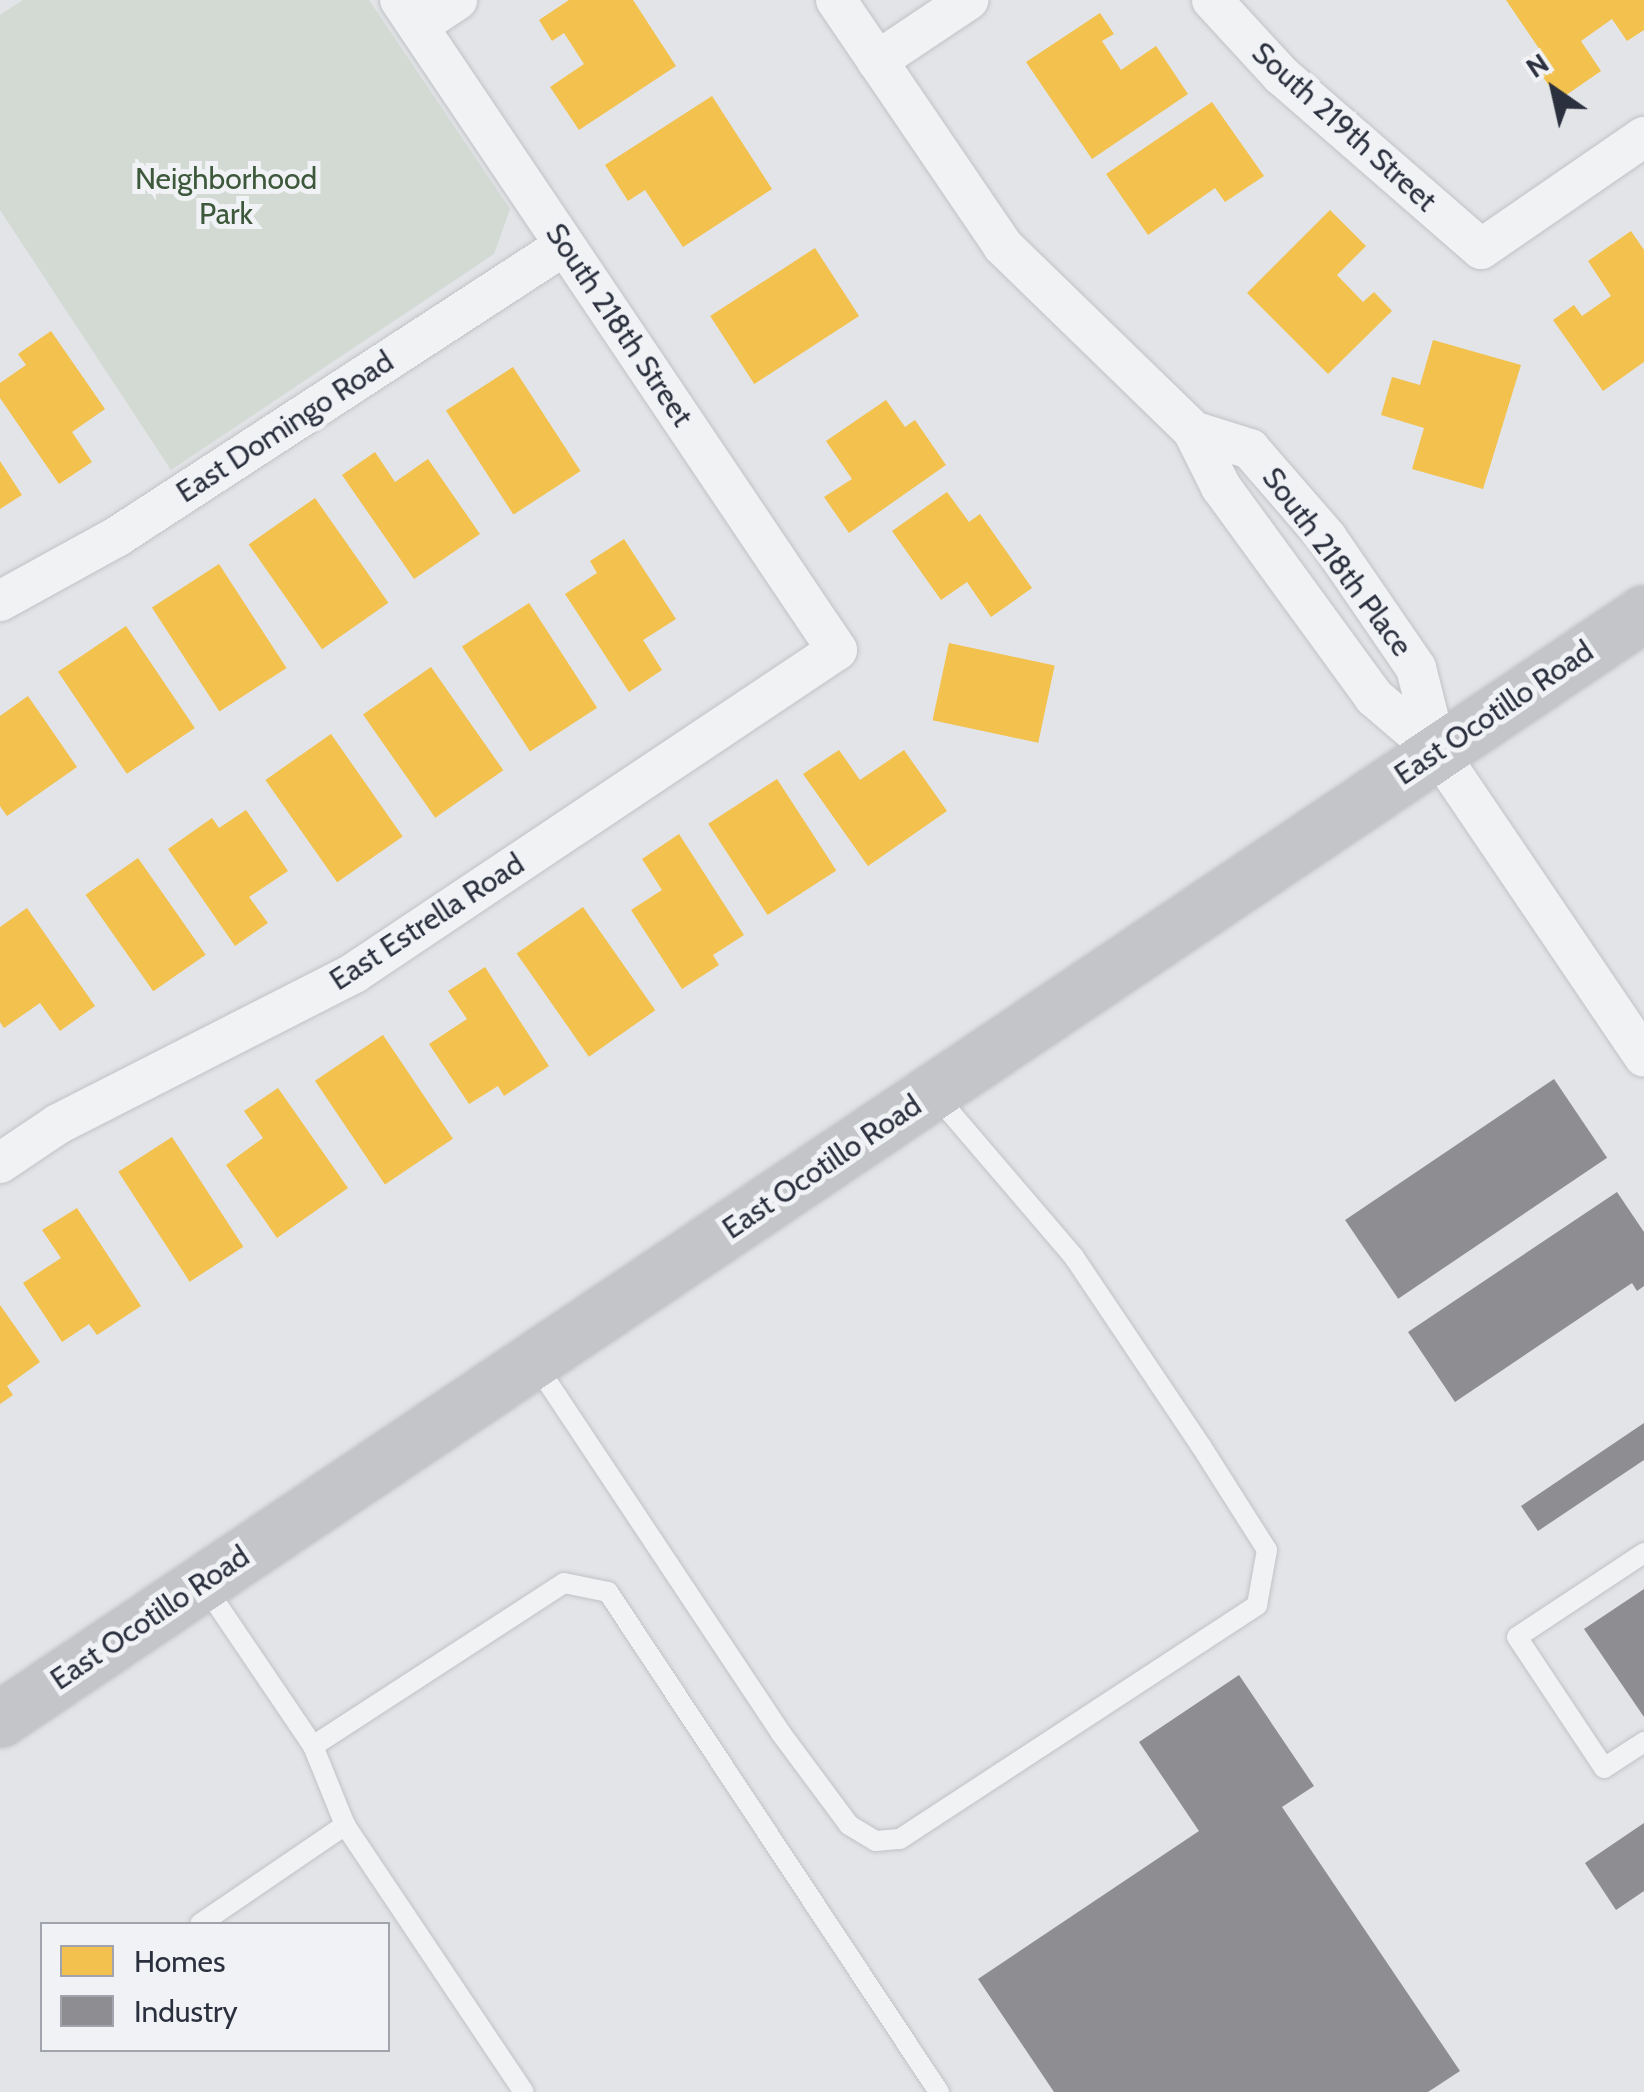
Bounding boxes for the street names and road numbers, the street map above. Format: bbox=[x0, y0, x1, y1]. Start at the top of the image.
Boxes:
street label: South 219th Street bbox=[1244, 35, 1444, 219]
street label: South 218th Street bbox=[538, 217, 700, 433]
street label: East Domingo Road bbox=[170, 344, 400, 510]
street label: South 218th Place bbox=[1254, 461, 1420, 663]
street label: East Ocotillo Road bbox=[1388, 633, 1600, 793]
street label: East Estrella Road bbox=[323, 846, 531, 998]
street label: East Ocotillo Road bbox=[716, 1087, 928, 1247]
street label: East Ocotillo Road bbox=[44, 1538, 256, 1698]

